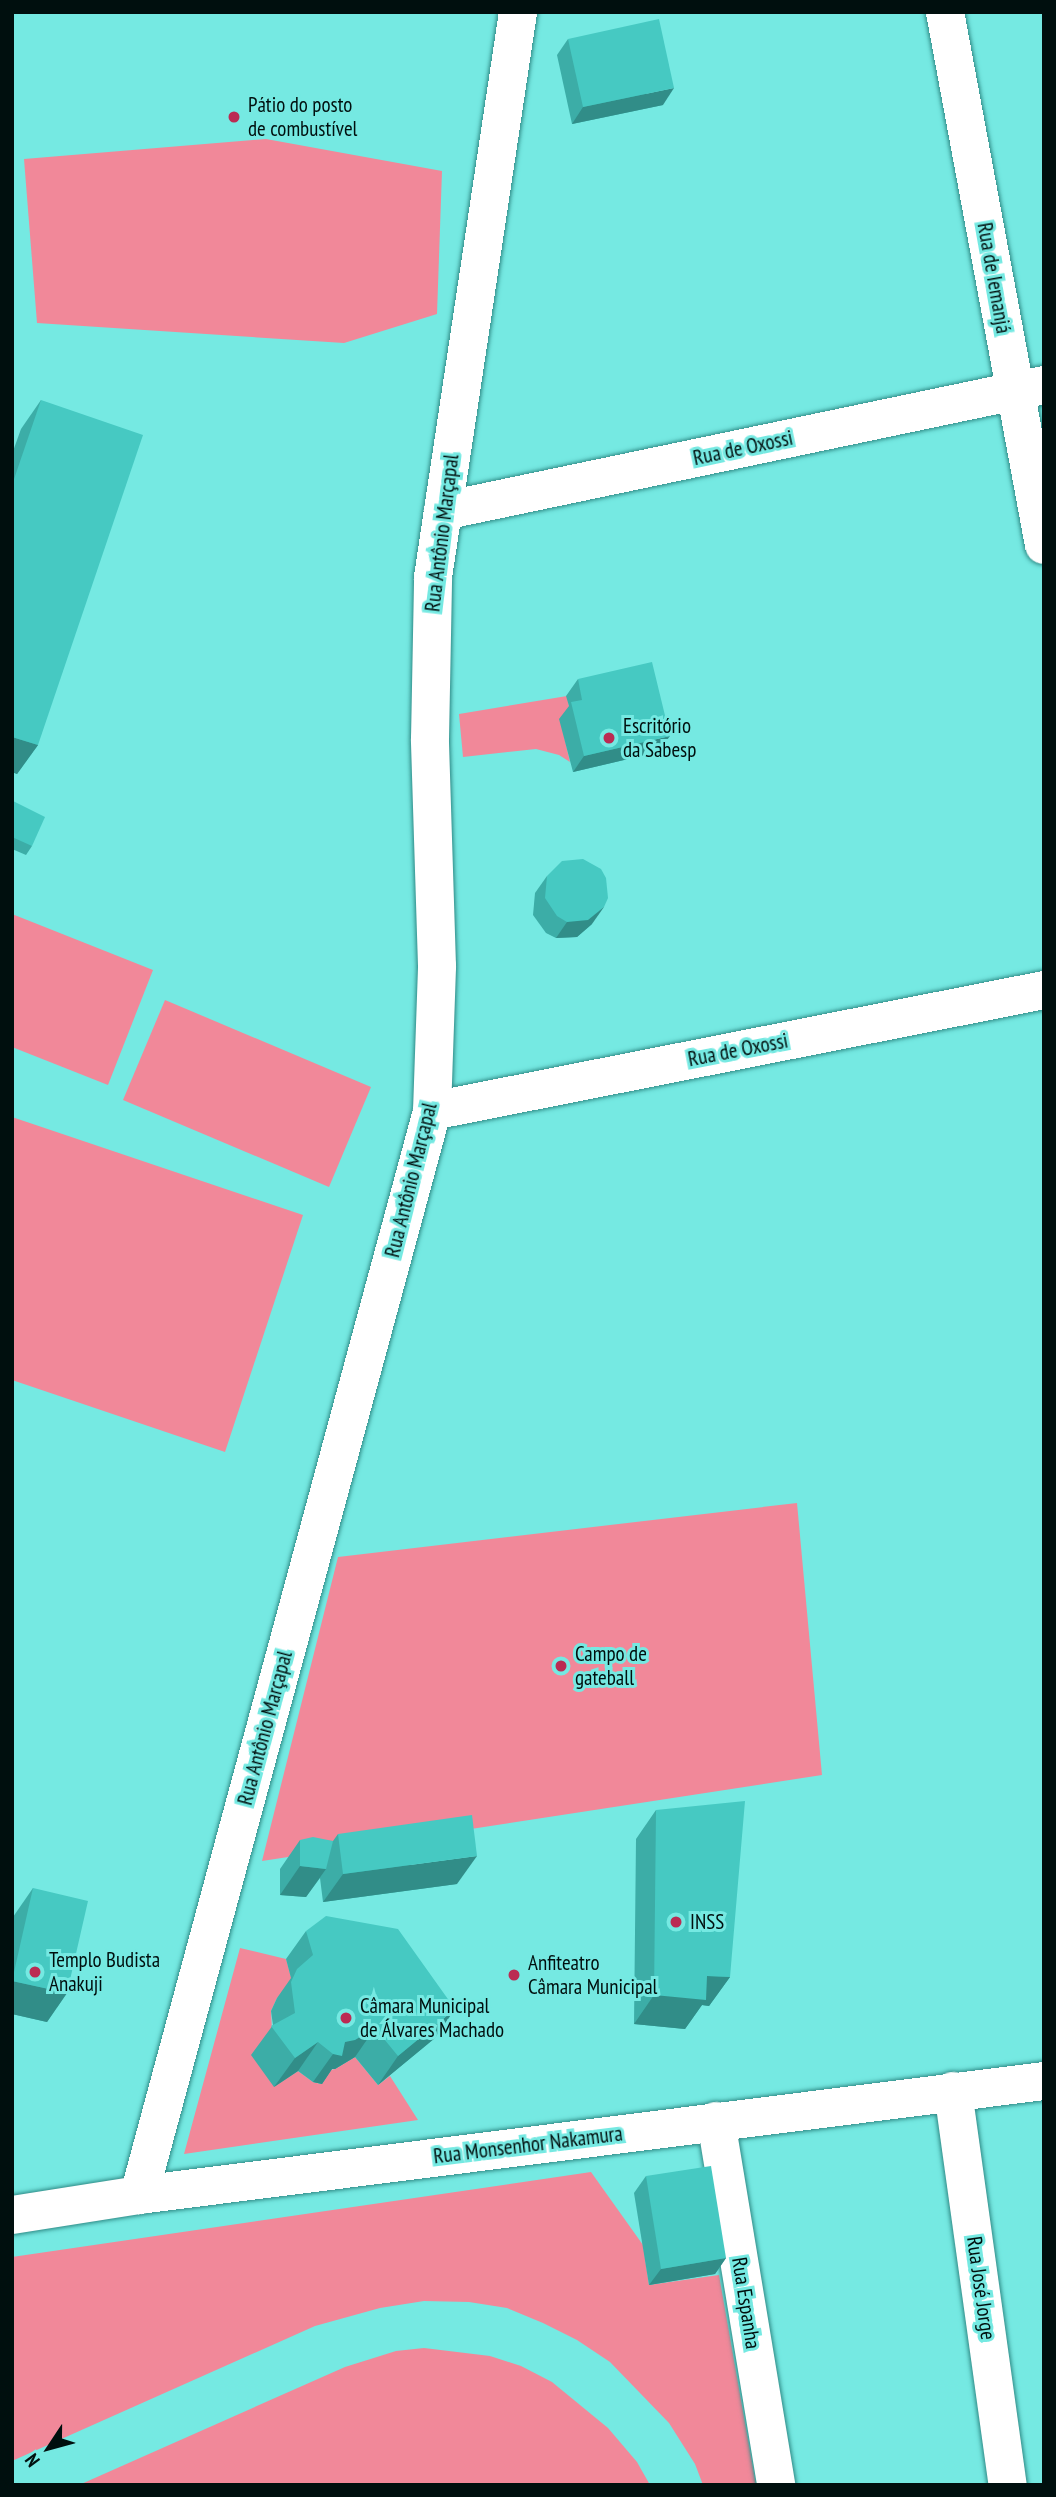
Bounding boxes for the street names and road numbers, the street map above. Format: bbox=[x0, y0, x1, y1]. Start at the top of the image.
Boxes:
street label: Rua de Iemanjá bbox=[972, 221, 1016, 335]
street label: Rua de Oxossi bbox=[691, 425, 795, 471]
street label: Rua Antônio Marçapal bbox=[420, 453, 464, 613]
street label: Rua de Oxossi bbox=[686, 1028, 790, 1072]
street label: Rua Antônio Marçapal bbox=[380, 1100, 442, 1260]
street label: Rua Antônio Marçapal bbox=[232, 1648, 298, 1808]
street label: Rua Monsenhor Nakamura bbox=[432, 2121, 624, 2169]
street label: Rua José Jorge bbox=[961, 2235, 1001, 2341]
street label: Rua Espanha bbox=[726, 2255, 766, 2351]

